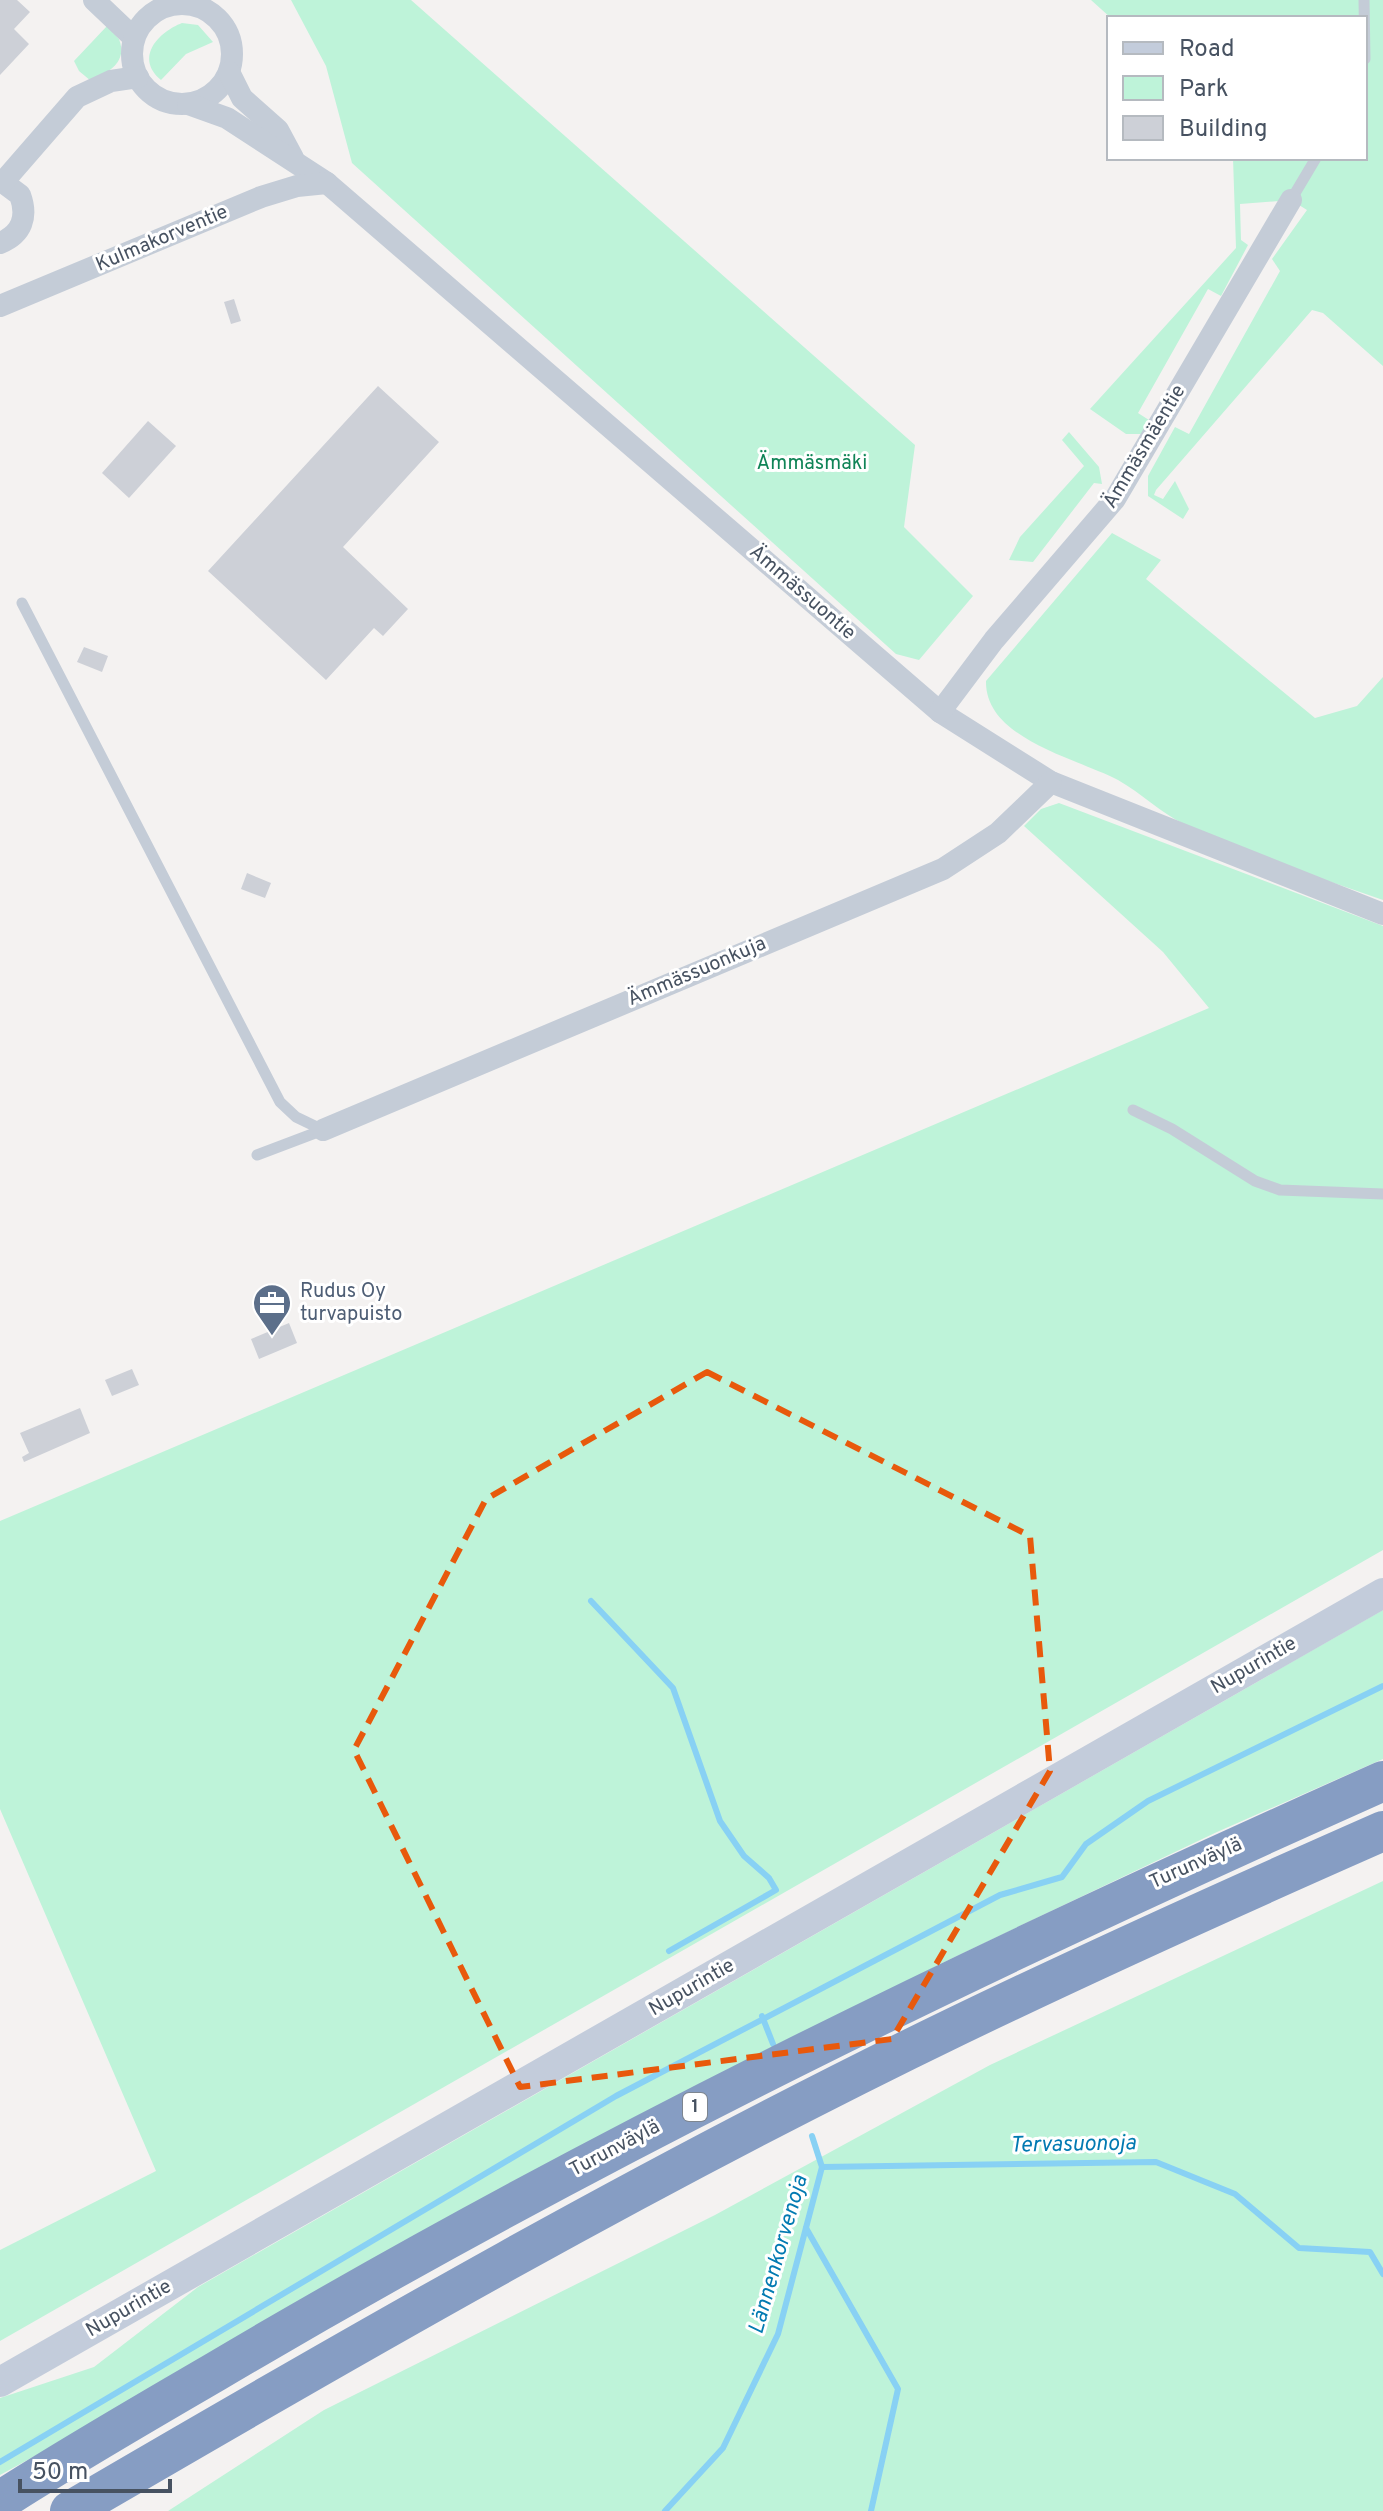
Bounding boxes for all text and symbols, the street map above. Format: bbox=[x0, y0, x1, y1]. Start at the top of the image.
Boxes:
legend bbox=[1107, 16, 1367, 160]
text: Road bbox=[1179, 35, 1235, 65]
text: Park bbox=[1179, 75, 1229, 105]
text: Building bbox=[1179, 115, 1268, 145]
street label: Kulmakorventie bbox=[92, 199, 232, 279]
street label: Ämmäsmäentie bbox=[1097, 380, 1192, 514]
park label: Ämmäsmäki bbox=[757, 450, 867, 477]
street label: Ämmässuontie bbox=[743, 539, 861, 646]
street label: Ämmässuonkuja bbox=[623, 930, 770, 1013]
place label: Rudus Oy turvapuisto bbox=[300, 1279, 402, 1328]
office icon: Rudus Oy turvapuisto bbox=[251, 1282, 293, 1337]
street label: Nupurintie bbox=[1206, 1631, 1302, 1701]
street label: Turunväylä bbox=[1146, 1832, 1246, 1896]
street label: Nupurintie bbox=[644, 1953, 740, 2023]
road number: 1 bbox=[683, 2093, 707, 2121]
street label: Turunväylä bbox=[565, 2114, 665, 2184]
water label: Tervasuonoja bbox=[1010, 2130, 1137, 2160]
water label: Lännenkorvenoja bbox=[743, 2172, 815, 2338]
street label: Nupurintie bbox=[81, 2274, 177, 2344]
scale bar bbox=[20, 2443, 170, 2493]
text: 50 m bbox=[32, 2458, 88, 2488]

